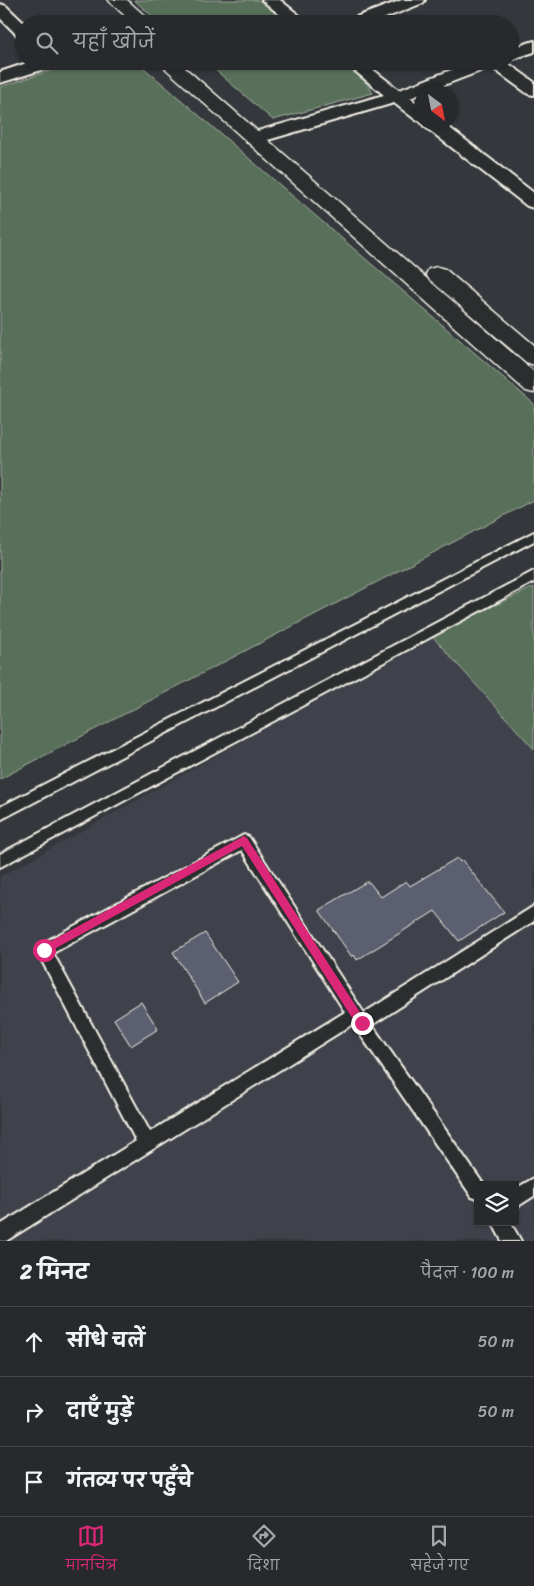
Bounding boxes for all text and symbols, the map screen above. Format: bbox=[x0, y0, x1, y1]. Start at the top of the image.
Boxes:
search box bbox=[15, 15, 519, 70]
text: यहाँ खोजें bbox=[73, 25, 155, 58]
icon: search bbox=[33, 29, 61, 57]
north arrow bbox=[414, 85, 459, 130]
route start bbox=[33, 939, 56, 962]
route end bbox=[351, 1012, 374, 1035]
map controls bbox=[474, 1181, 519, 1226]
button: layers bbox=[474, 1181, 519, 1226]
text: 2 मिनट bbox=[20, 1253, 89, 1291]
text: पैदल · 100 m bbox=[421, 1258, 514, 1287]
text: सीधे चलें bbox=[67, 1324, 145, 1357]
text: 50 m bbox=[478, 1327, 514, 1356]
icon: ahead bbox=[20, 1328, 48, 1356]
text: दाएँ मुड़ें bbox=[67, 1394, 133, 1427]
text: 50 m bbox=[478, 1397, 514, 1426]
icon: right bbox=[20, 1398, 48, 1426]
text: गंतव्य पर पहुँचे bbox=[67, 1464, 192, 1497]
icon: arrive bbox=[20, 1468, 48, 1496]
tab: मानचित्र bbox=[65, 1522, 117, 1581]
tab: दिशा bbox=[248, 1522, 279, 1581]
tab: सहेजे गए bbox=[410, 1522, 469, 1581]

